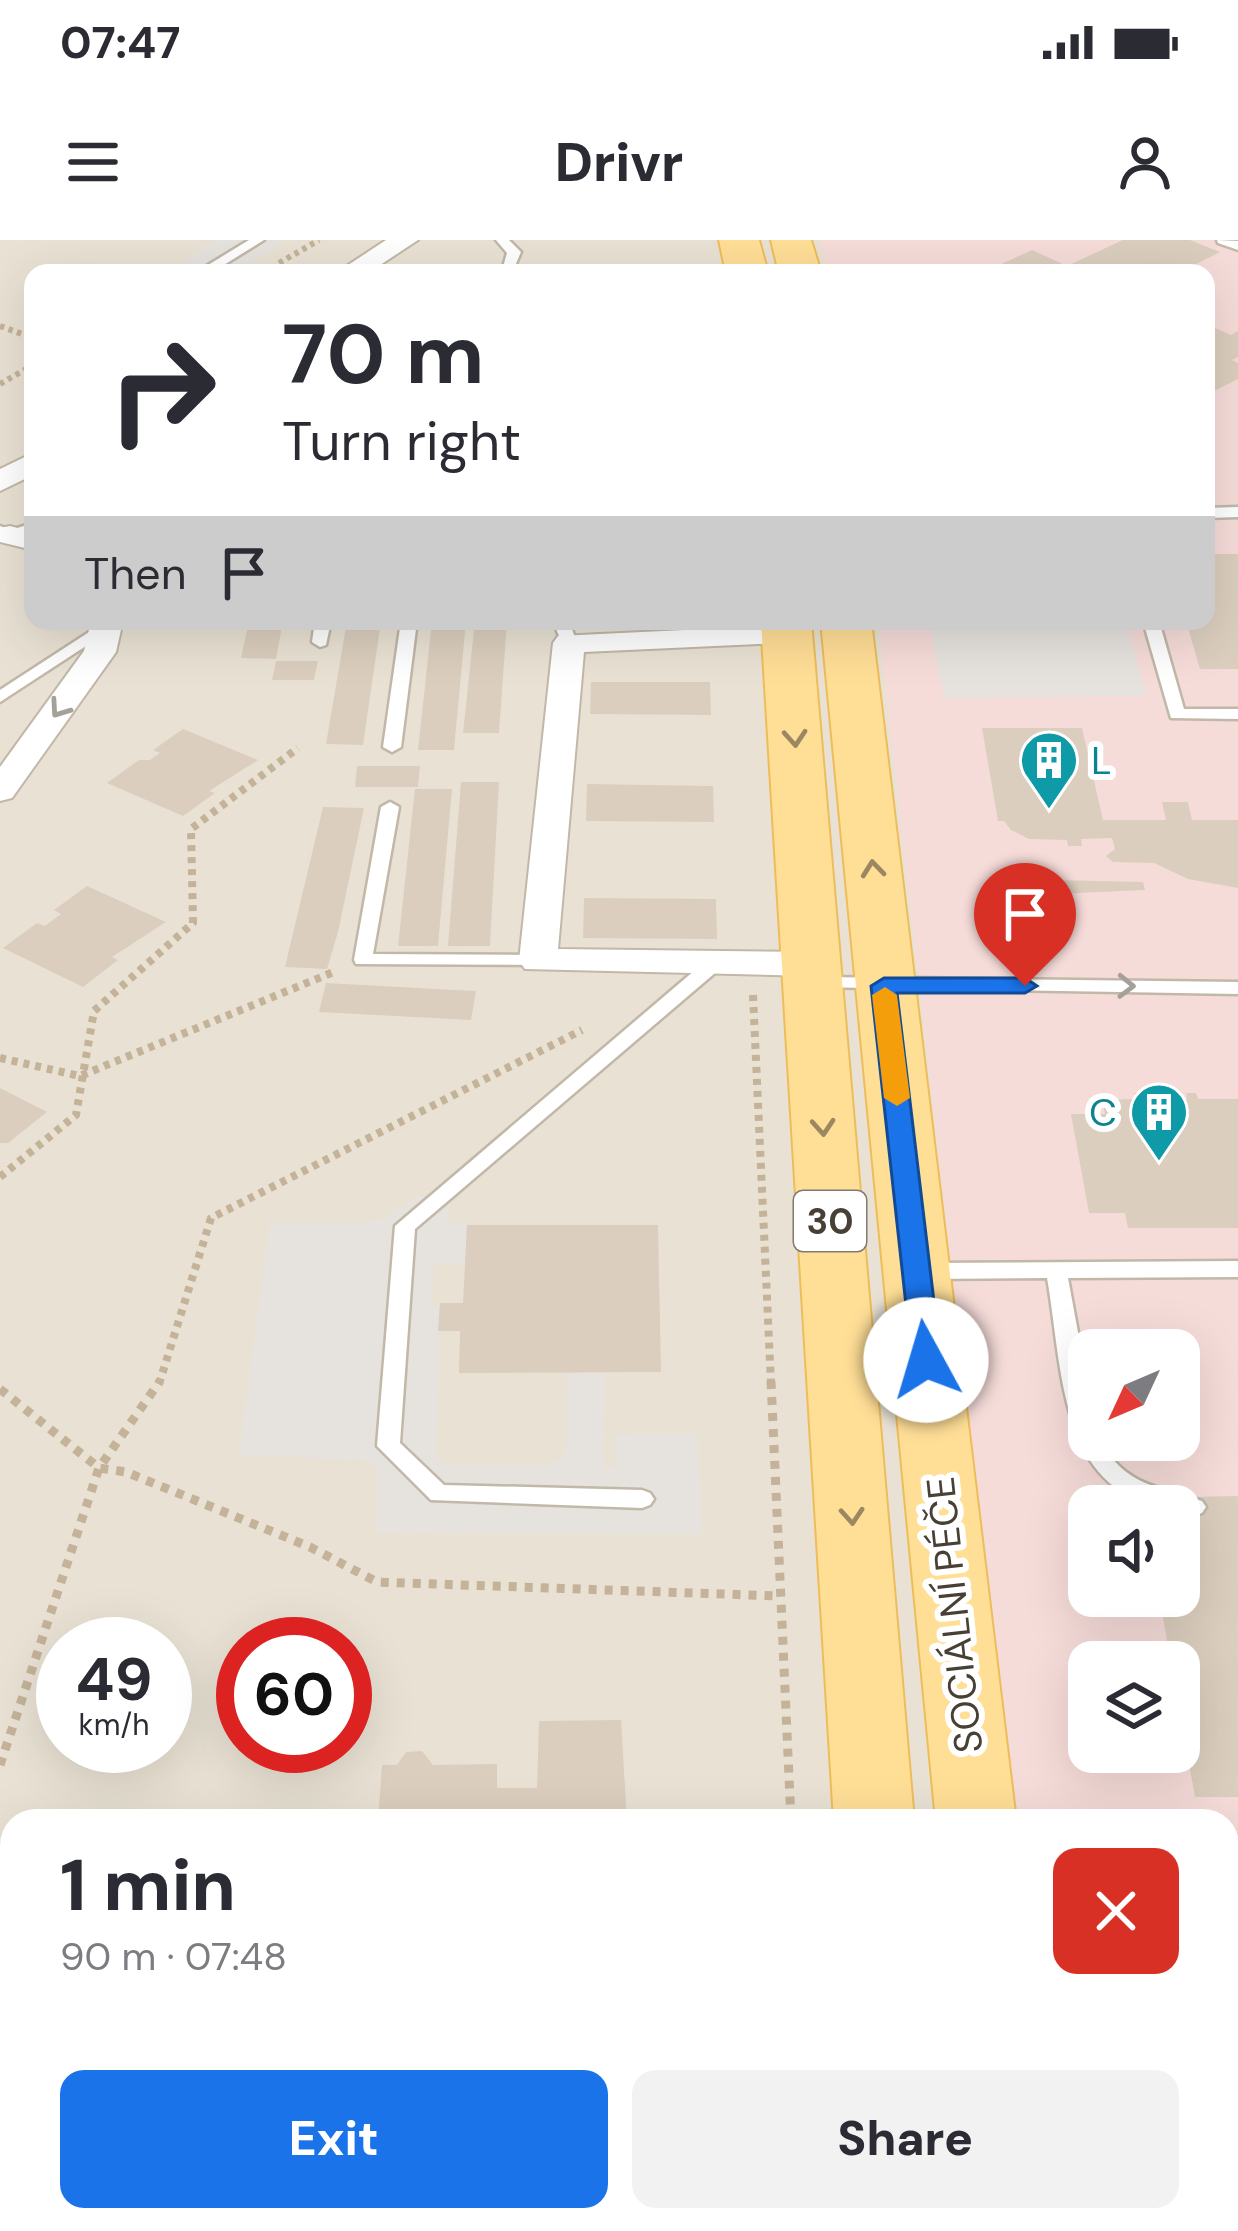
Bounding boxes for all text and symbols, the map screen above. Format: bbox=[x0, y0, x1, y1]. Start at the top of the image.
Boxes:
text: 07:47 bbox=[60, 13, 180, 72]
text: Drivr bbox=[555, 127, 683, 198]
icon: menu bbox=[60, 129, 126, 195]
icon: person bbox=[1112, 129, 1178, 195]
text: 70 m bbox=[282, 300, 485, 409]
icon: right bbox=[84, 312, 240, 468]
text: Turn right bbox=[282, 406, 521, 477]
icon: arrive bbox=[211, 540, 277, 606]
text: Then bbox=[84, 544, 187, 603]
one-way arrow bbox=[51, 695, 73, 717]
one-way arrow bbox=[781, 729, 807, 748]
building icon: L bbox=[1018, 729, 1080, 811]
place label: L bbox=[1091, 735, 1112, 786]
one-way arrow bbox=[861, 859, 886, 878]
pin bbox=[974, 863, 1076, 986]
icon: arrive bbox=[992, 881, 1058, 947]
one-way arrow bbox=[1118, 973, 1136, 999]
building icon: C bbox=[1128, 1081, 1190, 1163]
place label: C bbox=[1089, 1087, 1117, 1138]
one-way arrow bbox=[809, 1118, 835, 1137]
road number: 30 bbox=[794, 1191, 866, 1251]
position arrow bbox=[863, 1297, 989, 1423]
north arrow bbox=[1068, 1329, 1200, 1461]
map controls bbox=[1068, 1329, 1200, 1773]
street label: SOCIÁLNÍ PÉČE bbox=[915, 1474, 994, 1756]
button: sound bbox=[1068, 1485, 1200, 1617]
one-way arrow bbox=[839, 1507, 864, 1526]
speed limit sign: 60 bbox=[216, 1617, 372, 1773]
text: 49 bbox=[75, 1640, 153, 1719]
button: layers bbox=[1068, 1641, 1200, 1773]
text: km/h bbox=[79, 1705, 149, 1744]
text: 1 min bbox=[60, 1839, 236, 1932]
button: close bbox=[1053, 1848, 1179, 1974]
text: 90 m · 07:48 bbox=[60, 1931, 287, 1982]
button: Exit bbox=[60, 2070, 608, 2208]
button: Share bbox=[632, 2070, 1179, 2208]

